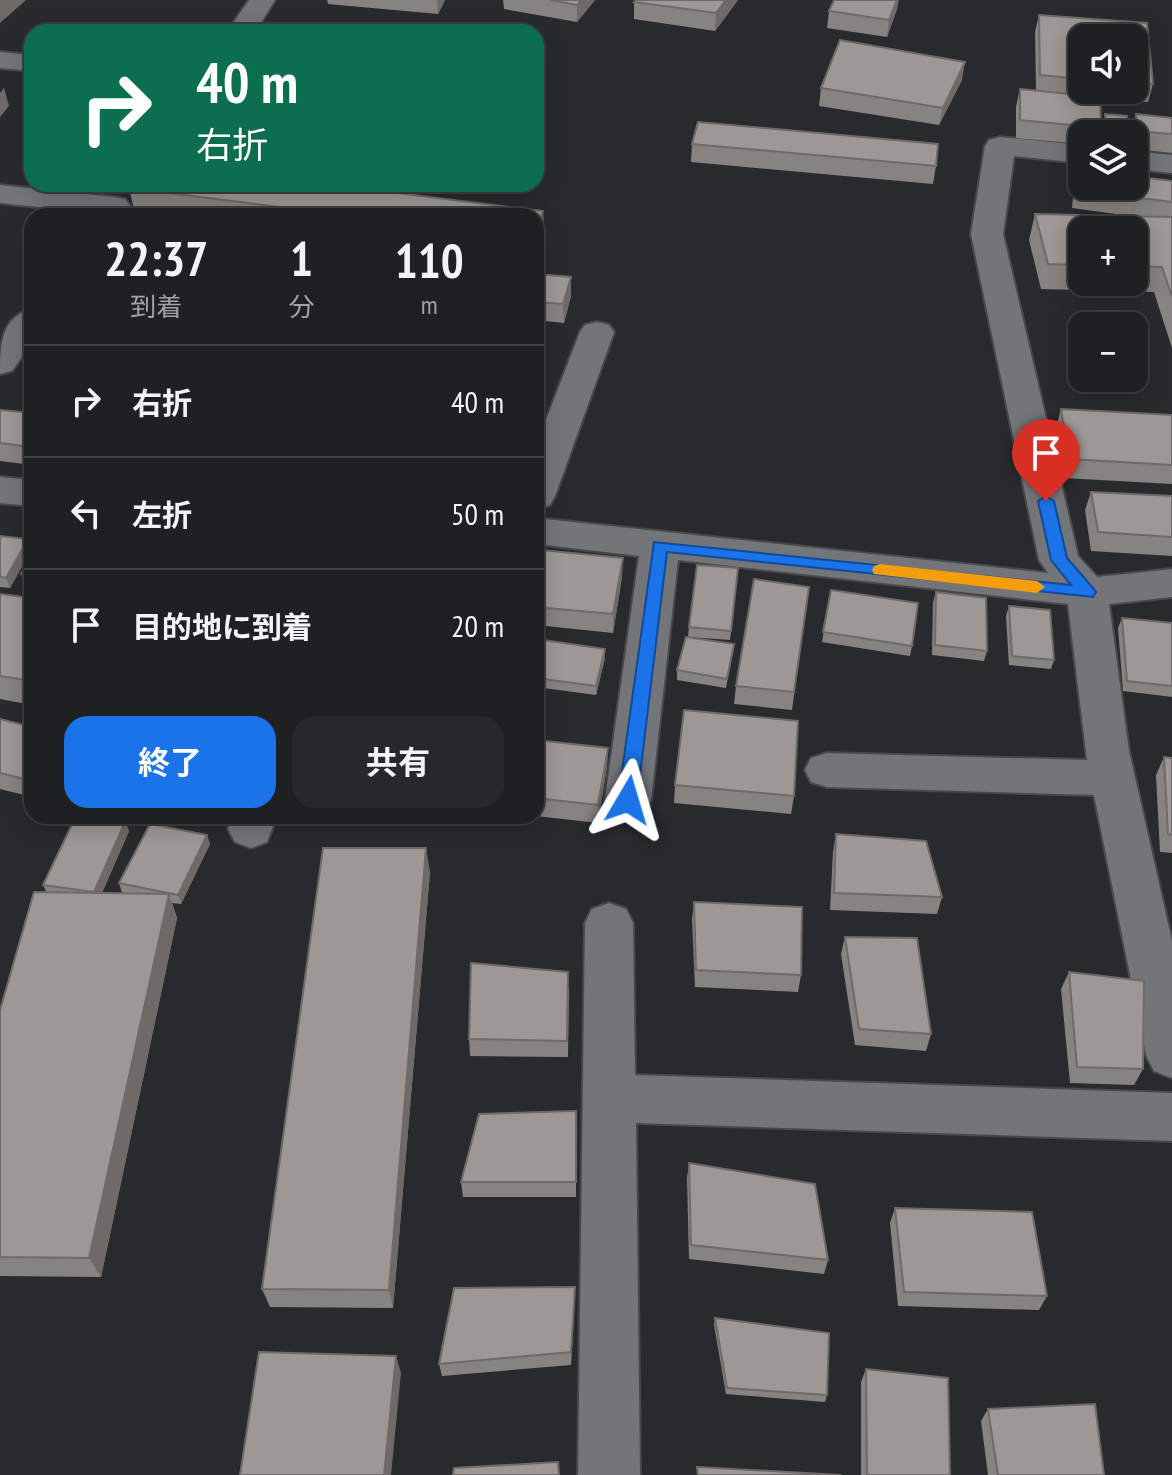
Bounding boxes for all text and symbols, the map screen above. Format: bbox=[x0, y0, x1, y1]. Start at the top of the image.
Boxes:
map controls bbox=[1068, 24, 1148, 392]
button: sound bbox=[1068, 24, 1148, 104]
text: 40 m bbox=[196, 46, 298, 118]
icon: right bbox=[64, 56, 168, 160]
button: layers bbox=[1068, 120, 1148, 200]
text: 右折 bbox=[196, 121, 268, 168]
button: + bbox=[1068, 216, 1148, 296]
text: 22:37 bbox=[104, 227, 208, 289]
text: 1 bbox=[290, 227, 313, 289]
text: 110 bbox=[395, 229, 464, 291]
text: m bbox=[421, 288, 438, 321]
text: 到着 bbox=[130, 290, 182, 323]
text: 分 bbox=[288, 290, 315, 323]
button: − bbox=[1068, 312, 1148, 392]
icon: right bbox=[64, 379, 108, 423]
text: 40 m bbox=[451, 382, 504, 421]
text: 右折 bbox=[132, 383, 192, 422]
pin bbox=[1012, 419, 1080, 501]
icon: arrive bbox=[1024, 431, 1068, 475]
icon: left bbox=[64, 491, 108, 535]
text: 50 m bbox=[451, 494, 504, 533]
text: 左折 bbox=[132, 495, 192, 534]
icon: arrive bbox=[64, 603, 108, 647]
text: 20 m bbox=[451, 606, 504, 645]
text: 目的地に到着 bbox=[132, 607, 312, 646]
button: 終了 bbox=[64, 716, 276, 808]
button: 共有 bbox=[292, 716, 504, 808]
position arrow bbox=[586, 758, 670, 842]

